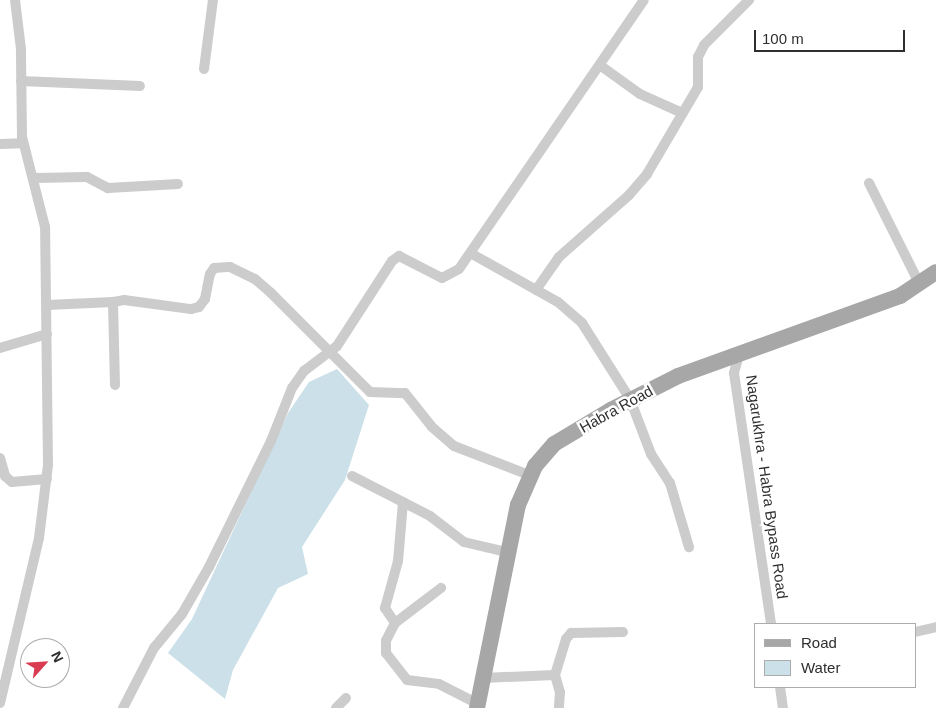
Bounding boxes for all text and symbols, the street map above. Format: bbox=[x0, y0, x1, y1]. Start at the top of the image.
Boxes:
scale bar bbox=[756, 20, 907, 52]
text: 100 m bbox=[762, 30, 804, 47]
street label: Nagarukhra - Habra Bypass Road bbox=[742, 374, 792, 600]
street label: Habra Road bbox=[576, 382, 656, 436]
legend bbox=[754, 623, 916, 688]
text: Road bbox=[801, 634, 837, 651]
north arrow bbox=[20, 638, 70, 688]
text: N bbox=[48, 649, 67, 665]
text: Water bbox=[801, 659, 840, 676]

